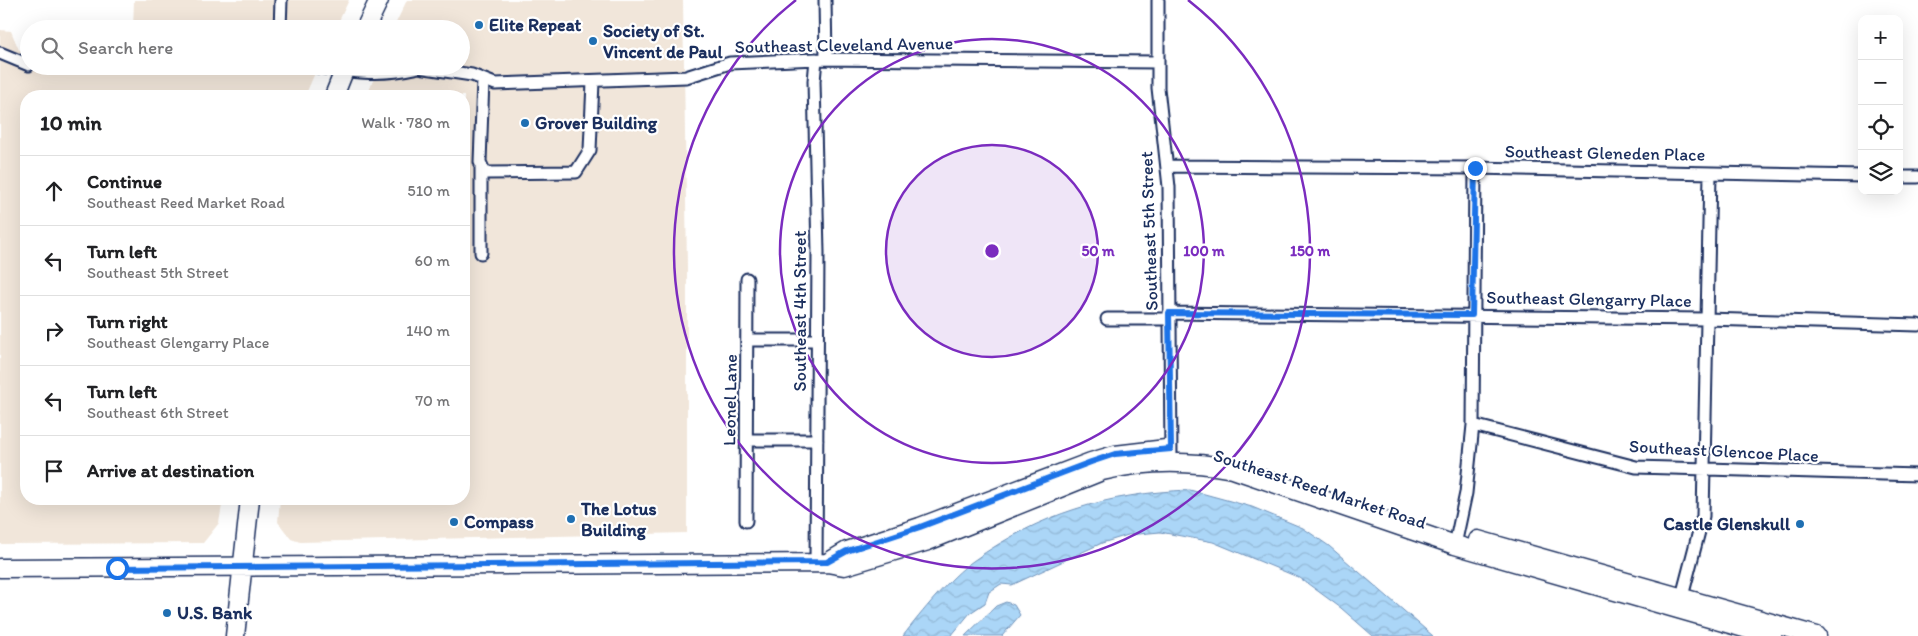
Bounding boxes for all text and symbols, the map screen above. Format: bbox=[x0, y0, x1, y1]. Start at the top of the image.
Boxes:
place label: Elite Repeat bbox=[489, 14, 581, 36]
map controls bbox=[1858, 15, 1903, 195]
button: + bbox=[1858, 15, 1903, 60]
marker: Elite Repeat bbox=[473, 19, 485, 31]
search box bbox=[20, 20, 470, 75]
place label: Society of St. Vincent de Paul bbox=[603, 20, 723, 63]
street label: Southeast Cleveland Avenue bbox=[735, 32, 953, 58]
icon: search bbox=[38, 34, 66, 62]
marker: Society of St. Vincent de Paul bbox=[587, 35, 599, 47]
text: Search here bbox=[78, 36, 173, 59]
button: − bbox=[1858, 60, 1903, 105]
button: locate bbox=[1858, 105, 1903, 150]
text: 10 min bbox=[40, 110, 102, 135]
place label: Grover Building bbox=[535, 112, 658, 134]
text: Walk · 780 m bbox=[361, 113, 450, 132]
marker: Grover Building bbox=[519, 117, 531, 129]
street label: Southeast Gleneden Place bbox=[1505, 140, 1705, 166]
button: layers bbox=[1858, 150, 1903, 195]
street label: Southeast 5th Street bbox=[1135, 151, 1163, 311]
route end bbox=[1464, 157, 1487, 180]
text: Continue bbox=[87, 170, 162, 193]
icon: ahead bbox=[40, 177, 68, 205]
text: 510 m bbox=[407, 181, 450, 200]
text: Southeast Reed Market Road bbox=[87, 193, 285, 212]
street label: Southeast 4th Street bbox=[789, 230, 811, 391]
text: Turn left bbox=[87, 240, 157, 263]
centre of rings bbox=[983, 242, 1001, 260]
text: 50 m bbox=[1081, 242, 1115, 260]
text: 100 m bbox=[1183, 242, 1225, 260]
text: 150 m bbox=[1290, 242, 1330, 260]
icon: left bbox=[40, 247, 68, 275]
text: 60 m bbox=[415, 251, 450, 270]
text: Southeast 5th Street bbox=[87, 263, 229, 282]
street label: Southeast Glengarry Place bbox=[1486, 286, 1692, 312]
text: Turn right bbox=[87, 310, 168, 333]
icon: right bbox=[40, 317, 68, 345]
text: 140 m bbox=[406, 321, 450, 340]
text: Southeast Glengarry Place bbox=[87, 333, 269, 352]
street label: Leonel Lane bbox=[718, 354, 742, 446]
text: Turn left bbox=[87, 380, 157, 403]
icon: left bbox=[40, 387, 68, 415]
text: 70 m bbox=[415, 391, 450, 410]
text: Southeast 6th Street bbox=[87, 403, 229, 422]
street label: Southeast Glencoe Place bbox=[1629, 435, 1819, 467]
street label: Southeast Reed Market Road bbox=[1211, 444, 1430, 534]
icon: arrive bbox=[40, 457, 68, 485]
text: Arrive at destination bbox=[87, 459, 254, 482]
place label: The Lotus Building bbox=[580, 498, 657, 541]
place label: Compass bbox=[464, 511, 534, 533]
marker: The Lotus Building bbox=[565, 513, 577, 525]
place label: Castle Glenskull bbox=[1663, 513, 1791, 535]
marker: Compass bbox=[448, 516, 460, 528]
marker: Castle Glenskull bbox=[1794, 518, 1806, 530]
route start bbox=[106, 557, 129, 580]
place label: U.S. Bank bbox=[177, 602, 253, 624]
marker: U.S. Bank bbox=[161, 607, 173, 619]

